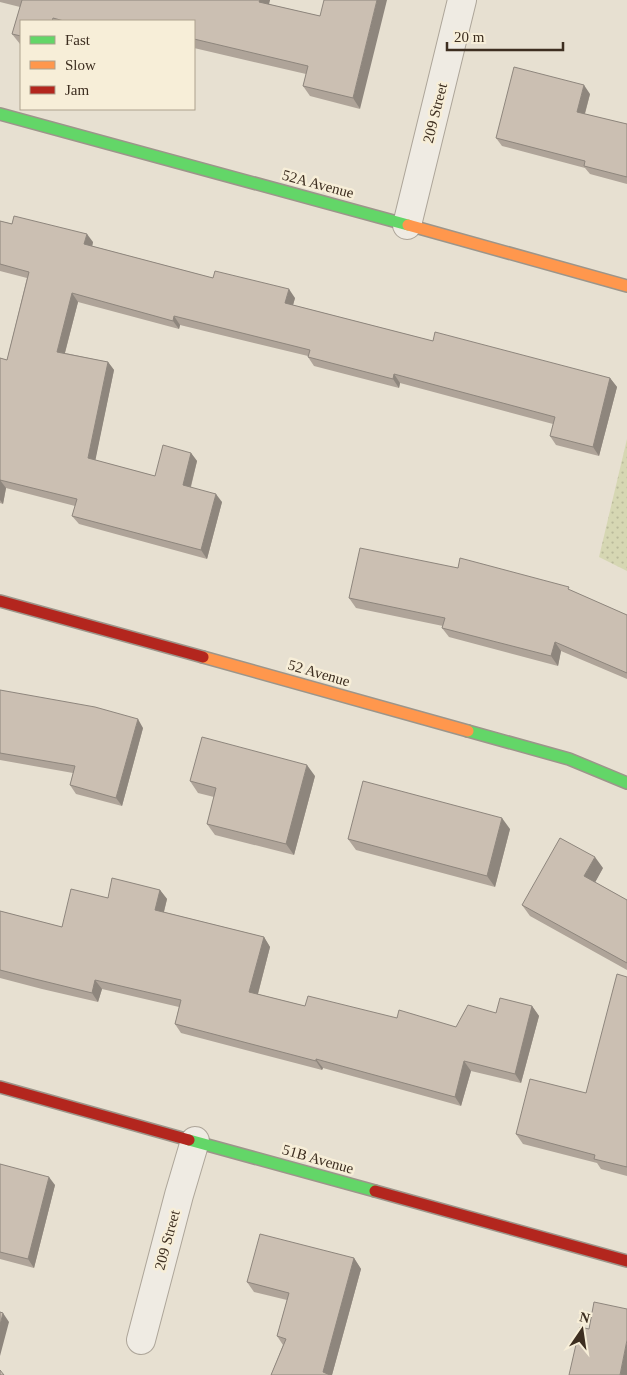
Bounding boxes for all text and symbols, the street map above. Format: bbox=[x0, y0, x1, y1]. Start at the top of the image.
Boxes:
legend bbox=[20, 20, 195, 110]
scale bar bbox=[447, 20, 563, 52]
text: 20 m bbox=[454, 29, 485, 45]
text: Fast bbox=[65, 32, 91, 48]
text: Slow bbox=[65, 57, 96, 73]
street label: 209 Street bbox=[420, 81, 450, 145]
text: Jam bbox=[65, 82, 89, 98]
street label: 52A Avenue bbox=[280, 167, 356, 201]
street label: 52 Avenue bbox=[286, 657, 352, 690]
street label: 51B Avenue bbox=[280, 1141, 356, 1177]
street label: 209 Street bbox=[151, 1208, 183, 1272]
north arrow bbox=[557, 1305, 607, 1355]
text: N bbox=[578, 1309, 591, 1326]

